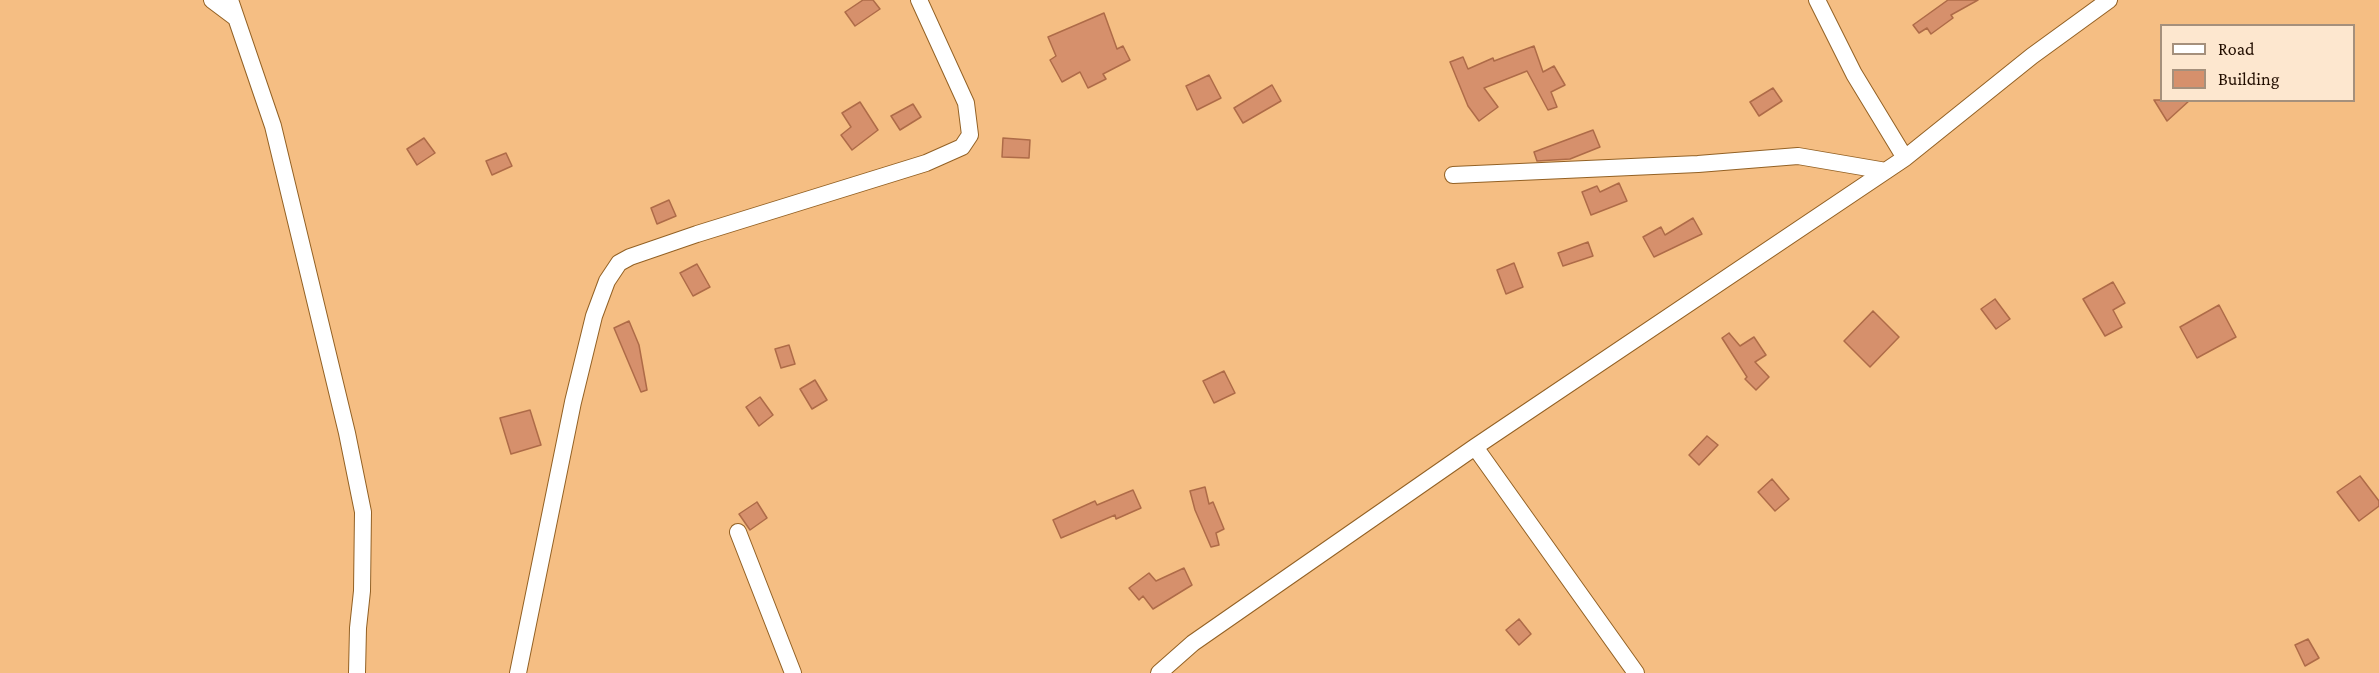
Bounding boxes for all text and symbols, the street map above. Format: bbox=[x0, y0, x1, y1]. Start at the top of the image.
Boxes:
legend bbox=[2160, 24, 2355, 102]
text: Road bbox=[2218, 39, 2255, 59]
text: Building bbox=[2218, 69, 2279, 89]

